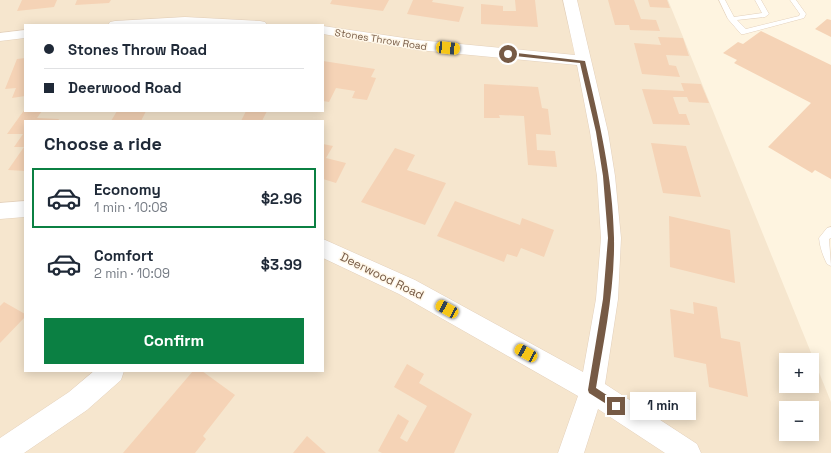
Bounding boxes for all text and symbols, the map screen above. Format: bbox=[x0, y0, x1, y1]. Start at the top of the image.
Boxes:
street label: Stones Throw Road bbox=[334, 26, 428, 53]
text: Stones Throw Road bbox=[68, 40, 207, 59]
car bbox=[435, 41, 461, 55]
route start bbox=[499, 45, 517, 63]
text: Deerwood Road bbox=[68, 78, 181, 97]
text: Choose a ride bbox=[44, 132, 162, 155]
icon: car bbox=[46, 180, 82, 216]
text: Economy bbox=[94, 180, 161, 199]
text: $2.96 bbox=[261, 189, 302, 208]
text: 1 min · 10:08 bbox=[94, 199, 168, 216]
icon: car bbox=[46, 246, 82, 282]
text: Comfort bbox=[94, 246, 154, 265]
street label: Deerwood Road bbox=[337, 249, 427, 303]
text: $3.99 bbox=[261, 255, 302, 274]
text: 2 min · 10:09 bbox=[94, 265, 170, 282]
car bbox=[434, 298, 460, 320]
button: Confirm bbox=[44, 318, 304, 364]
car bbox=[513, 342, 539, 364]
map controls bbox=[779, 353, 819, 441]
button: + bbox=[779, 353, 819, 393]
callout: 1 min bbox=[630, 392, 696, 420]
route end bbox=[607, 397, 625, 415]
text: 1 min bbox=[647, 397, 679, 414]
button: − bbox=[779, 401, 819, 441]

